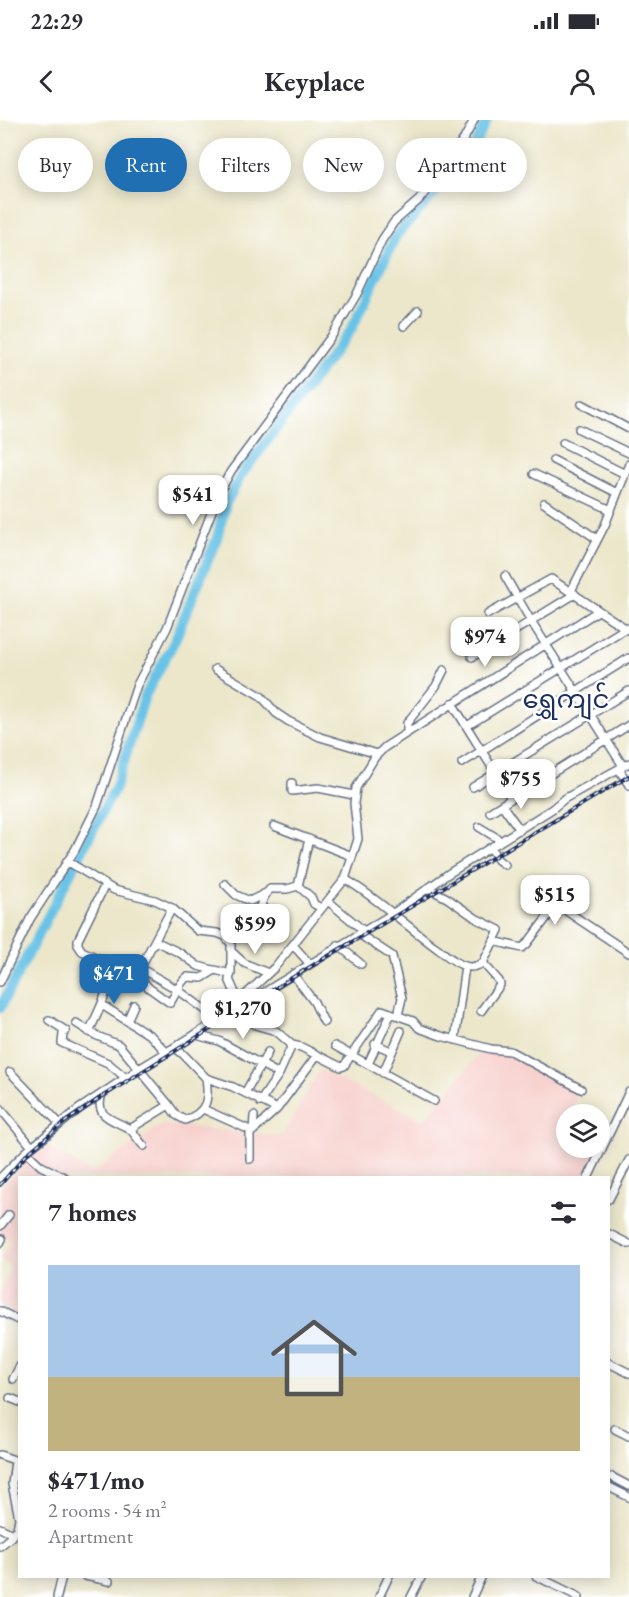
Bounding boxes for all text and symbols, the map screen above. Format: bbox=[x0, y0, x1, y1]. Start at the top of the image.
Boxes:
text: 22:29 bbox=[30, 7, 83, 36]
text: Keyplace bbox=[264, 64, 365, 99]
icon: back bbox=[30, 65, 63, 98]
icon: person bbox=[566, 65, 599, 98]
chip: Buy bbox=[18, 138, 93, 192]
chip: Rent bbox=[105, 138, 187, 192]
chip: Filters bbox=[199, 138, 291, 192]
chip: New bbox=[303, 138, 384, 192]
chip: Apartment bbox=[396, 138, 527, 192]
pin: $541 bbox=[157, 475, 229, 526]
text: $541 bbox=[173, 481, 213, 507]
pin: $974 bbox=[449, 617, 521, 668]
text: $974 bbox=[465, 623, 505, 649]
district label: ရွှေကျင် bbox=[523, 682, 609, 720]
pin: $755 bbox=[485, 759, 557, 810]
text: $755 bbox=[501, 765, 541, 791]
pin: $515 bbox=[519, 875, 591, 926]
text: $515 bbox=[535, 881, 575, 907]
pin: $599 bbox=[219, 904, 291, 955]
text: $599 bbox=[235, 910, 275, 936]
pin: $471 bbox=[78, 954, 150, 1005]
text: $471 bbox=[94, 960, 134, 986]
pin: $1,270 bbox=[194, 989, 292, 1040]
text: $1,270 bbox=[215, 995, 271, 1021]
map controls bbox=[556, 1104, 610, 1158]
button: layers bbox=[556, 1104, 610, 1158]
text: 7 homes bbox=[48, 1195, 137, 1229]
icon: filters bbox=[547, 1196, 580, 1229]
icon: home bbox=[260, 1304, 368, 1412]
text: $471/mo bbox=[48, 1463, 144, 1497]
text: 2 rooms · 54 m² bbox=[48, 1497, 167, 1523]
text: Apartment bbox=[48, 1523, 133, 1549]

